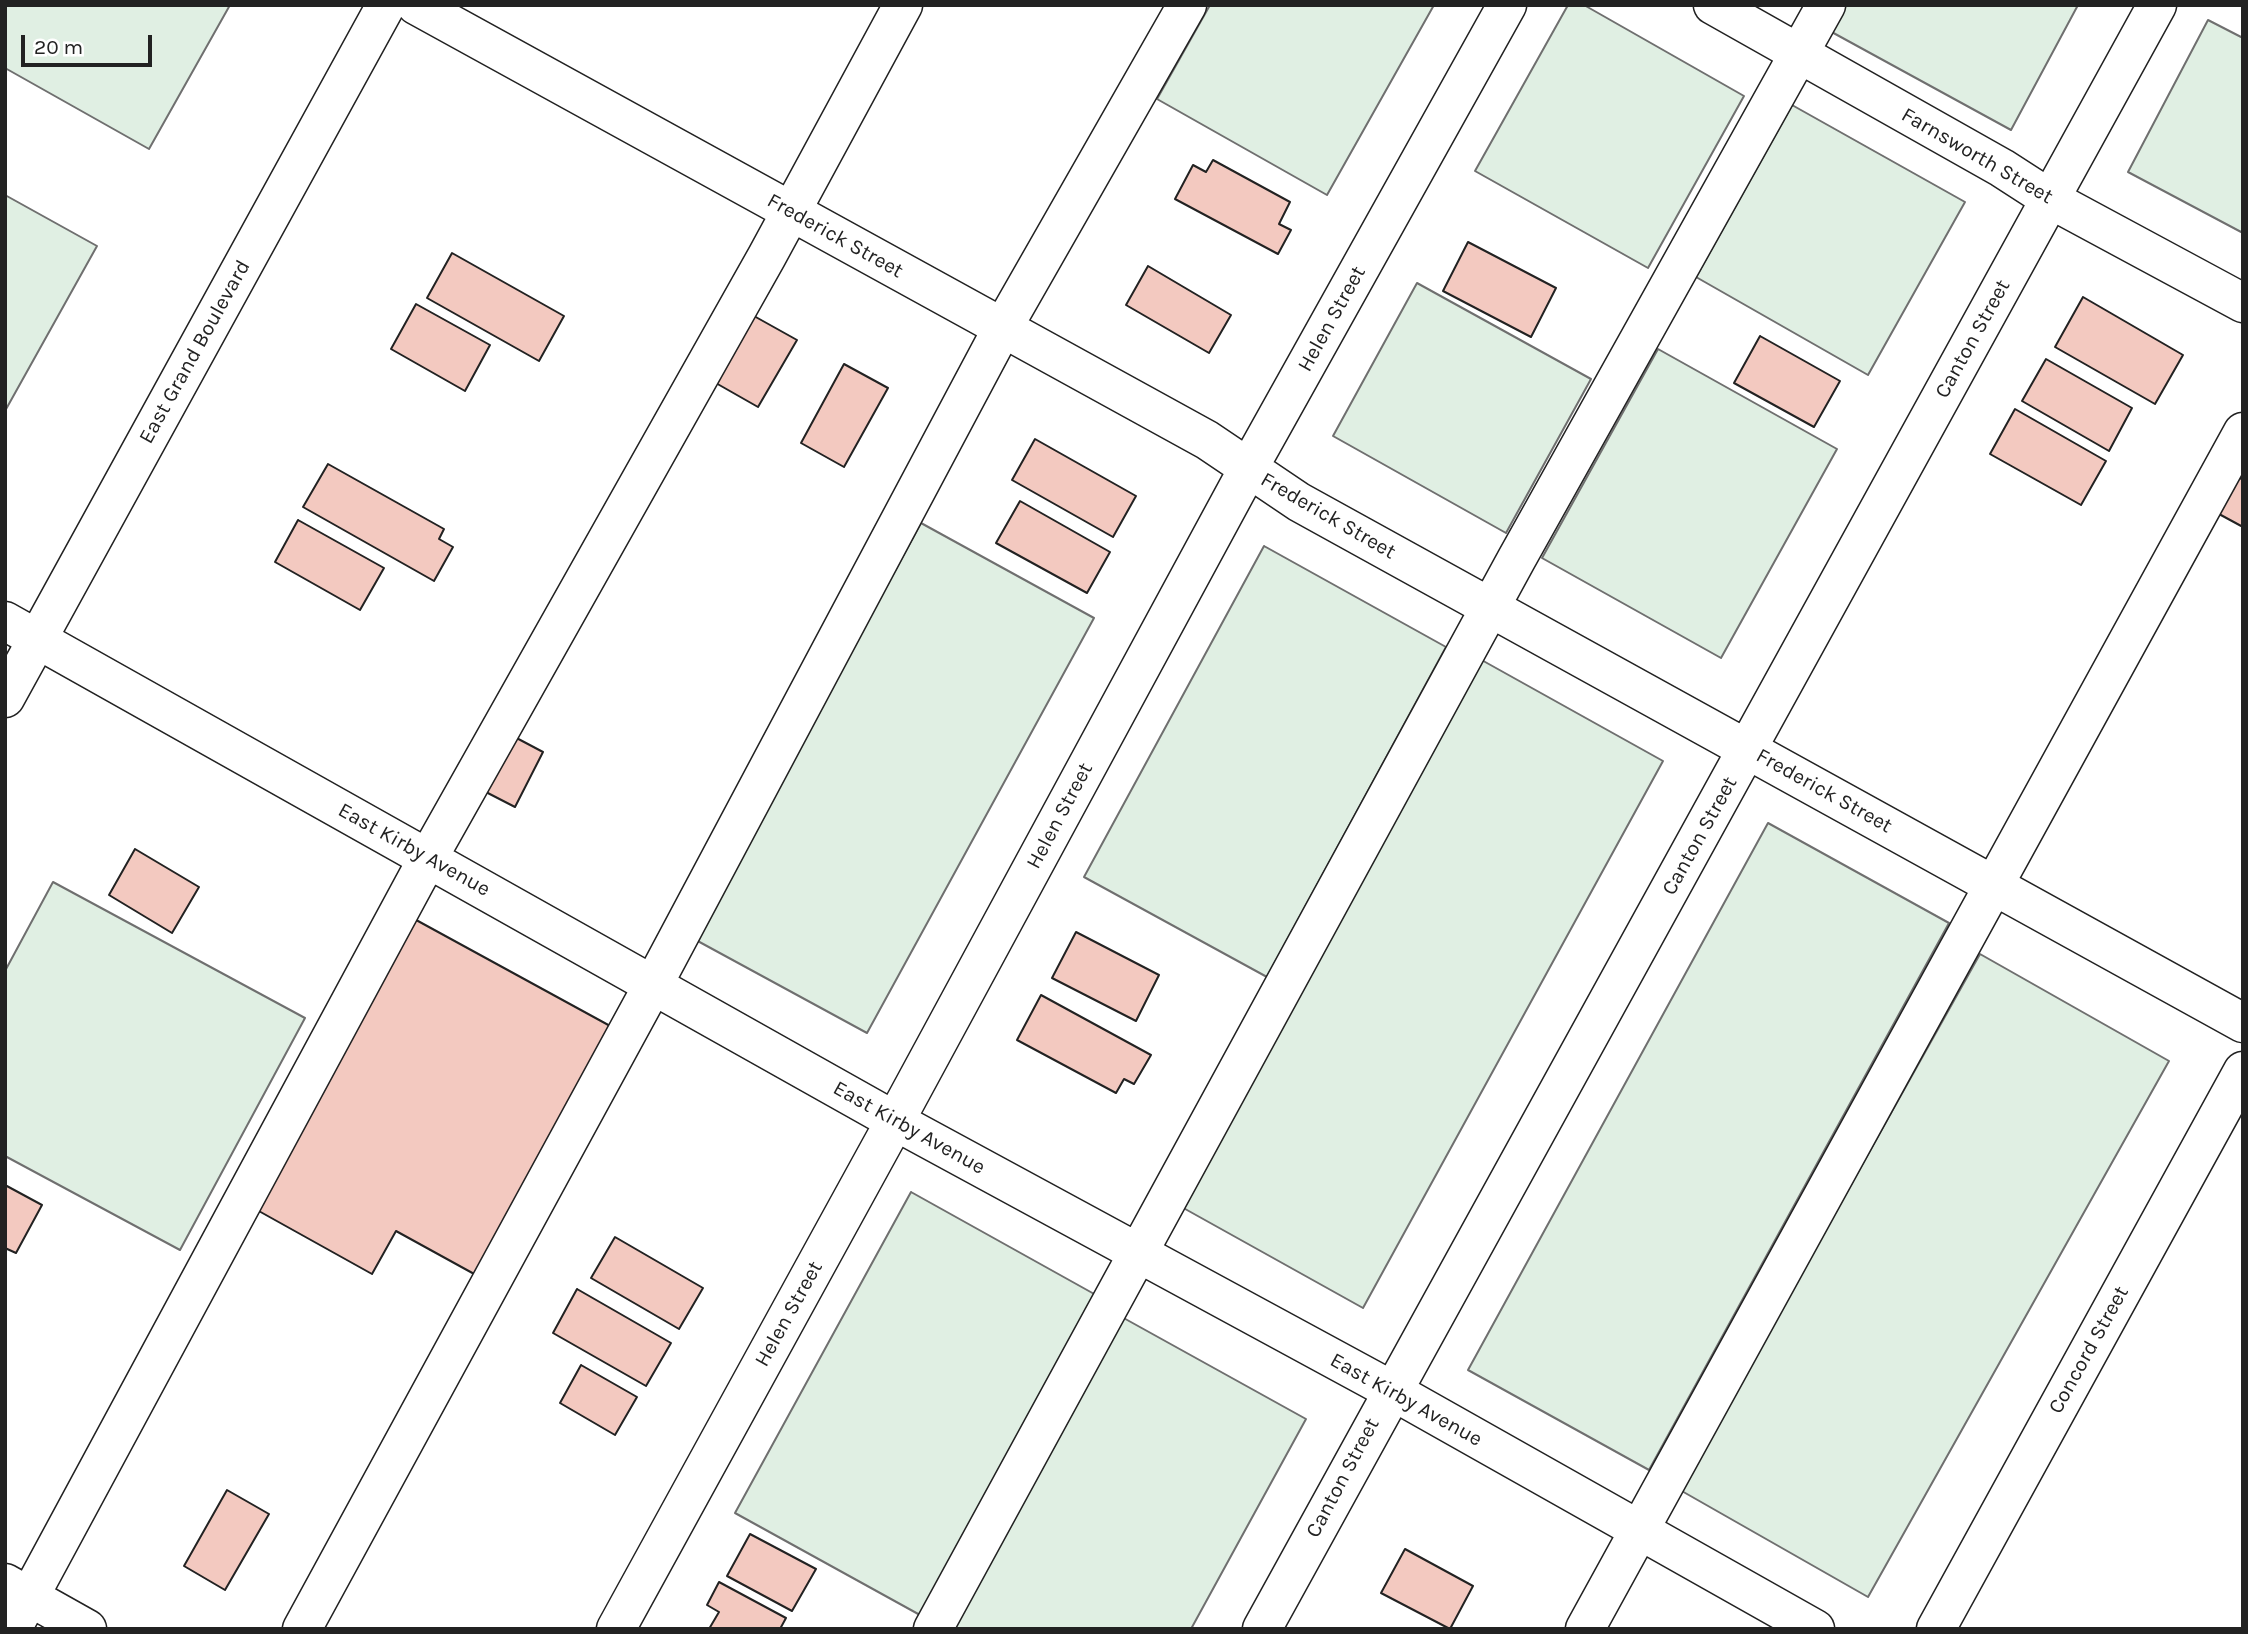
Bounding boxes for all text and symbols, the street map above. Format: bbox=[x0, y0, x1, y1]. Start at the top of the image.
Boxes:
scale bar bbox=[24, 21, 156, 65]
text: 20 m bbox=[34, 35, 83, 59]
street label: Farnsworth Street bbox=[1897, 102, 2057, 210]
street label: Frederick Street bbox=[763, 188, 907, 284]
street label: East Grand Boulevard bbox=[134, 256, 256, 448]
street label: Helen Street bbox=[1293, 262, 1371, 376]
street label: Canton Street bbox=[1930, 275, 2016, 403]
street label: Frederick Street bbox=[1256, 467, 1400, 565]
street label: Frederick Street bbox=[1752, 743, 1896, 839]
street label: Helen Street bbox=[1021, 759, 1099, 873]
street label: Canton Street bbox=[1657, 772, 1743, 900]
street label: East Kirby Avenue bbox=[333, 798, 495, 902]
street label: East Kirby Avenue bbox=[828, 1076, 990, 1180]
street label: Helen Street bbox=[750, 1257, 828, 1371]
street label: Concord Street bbox=[2044, 1282, 2134, 1418]
street label: East Kirby Avenue bbox=[1325, 1348, 1487, 1452]
street label: Canton Street bbox=[1301, 1414, 1385, 1542]

